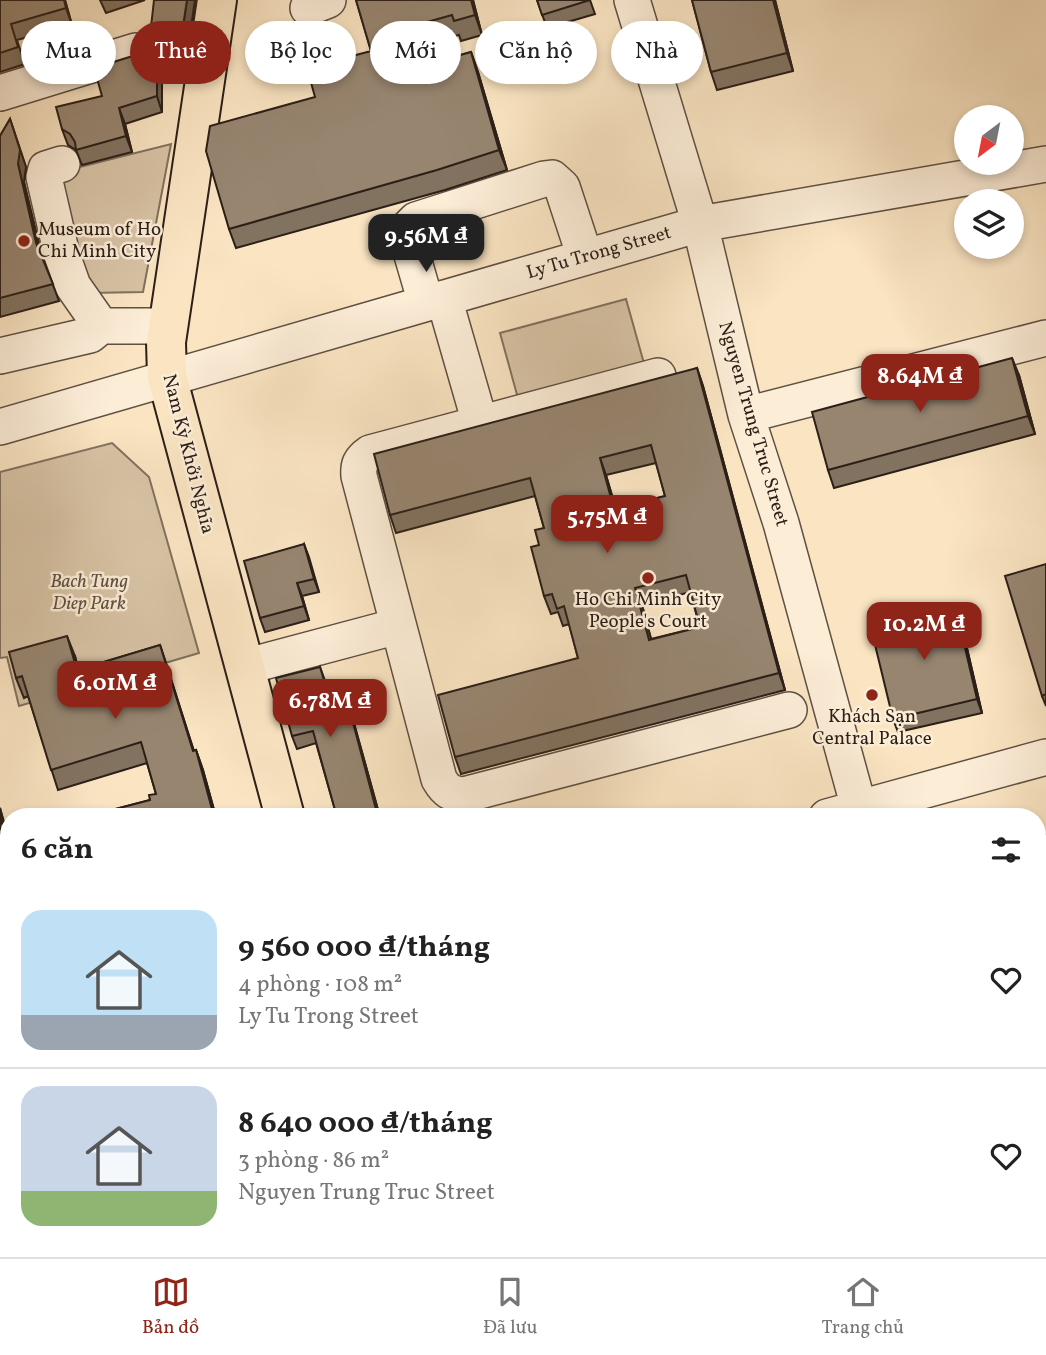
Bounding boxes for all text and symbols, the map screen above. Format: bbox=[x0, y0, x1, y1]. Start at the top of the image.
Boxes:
chip: Mua bbox=[21, 21, 116, 84]
chip: Thuê bbox=[130, 21, 231, 84]
chip: Bộ lọc bbox=[245, 21, 356, 84]
chip: Mới bbox=[370, 21, 461, 84]
chip: Căn hộ bbox=[475, 21, 597, 84]
chip: Nhà bbox=[611, 21, 703, 84]
north arrow bbox=[954, 105, 1024, 175]
map controls bbox=[954, 105, 1024, 259]
button: layers bbox=[954, 189, 1024, 259]
pin: 9.56M ₫ bbox=[361, 215, 491, 274]
place label: Museum of Ho Chi Minh City bbox=[38, 217, 161, 265]
street label: Ly Tu Trong Street bbox=[524, 220, 675, 286]
text: 9.56M ₫ bbox=[384, 221, 468, 253]
marker: Museum of Ho Chi Minh City bbox=[16, 233, 32, 249]
street label: Nguyen Trung Truc Street bbox=[711, 318, 795, 530]
pin: 8.64M ₫ bbox=[855, 354, 985, 414]
text: 8.64M ₫ bbox=[877, 361, 963, 393]
street label: Nam Kỳ Khởi Nghĩa bbox=[156, 371, 220, 537]
pin: 5.75M ₫ bbox=[542, 496, 672, 555]
text: 5.75M ₫ bbox=[567, 502, 647, 534]
park label: Bach Tung Diep Park bbox=[50, 569, 128, 617]
marker: Ho Chi Minh City People's Court bbox=[640, 570, 656, 586]
place label: Ho Chi Minh City People's Court bbox=[575, 587, 721, 635]
pin: 10.2M ₫ bbox=[859, 602, 989, 662]
text: 10.2M ₫ bbox=[883, 609, 965, 641]
pin: 6.01M ₫ bbox=[50, 662, 180, 721]
text: 6.01M ₫ bbox=[73, 668, 157, 700]
pin: 6.78M ₫ bbox=[265, 680, 395, 739]
text: 6.78M ₫ bbox=[289, 686, 371, 718]
marker: Khách Sạn Central Palace bbox=[864, 687, 880, 703]
place label: Khách Sạn Central Palace bbox=[812, 704, 932, 752]
text: 6 căn bbox=[21, 829, 94, 871]
icon: filters bbox=[987, 831, 1025, 869]
text: 9 560 000 ₫/tháng bbox=[238, 927, 490, 969]
icon: home bbox=[77, 938, 161, 1022]
icon: heart bbox=[987, 961, 1025, 999]
text: 4 phòng · 108 m² bbox=[238, 969, 402, 1001]
text: Ly Tu Trong Street bbox=[238, 1001, 419, 1033]
text: 8 640 000 ₫/tháng bbox=[238, 1103, 493, 1145]
icon: home bbox=[77, 1114, 161, 1198]
icon: heart bbox=[987, 1137, 1025, 1175]
text: 3 phòng · 86 m² bbox=[238, 1145, 389, 1177]
text: Nguyen Trung Truc Street bbox=[238, 1177, 495, 1209]
tab: Bản đồ bbox=[142, 1273, 199, 1341]
tab: Đã lưu bbox=[483, 1273, 538, 1341]
tab: Trang chủ bbox=[821, 1273, 904, 1341]

